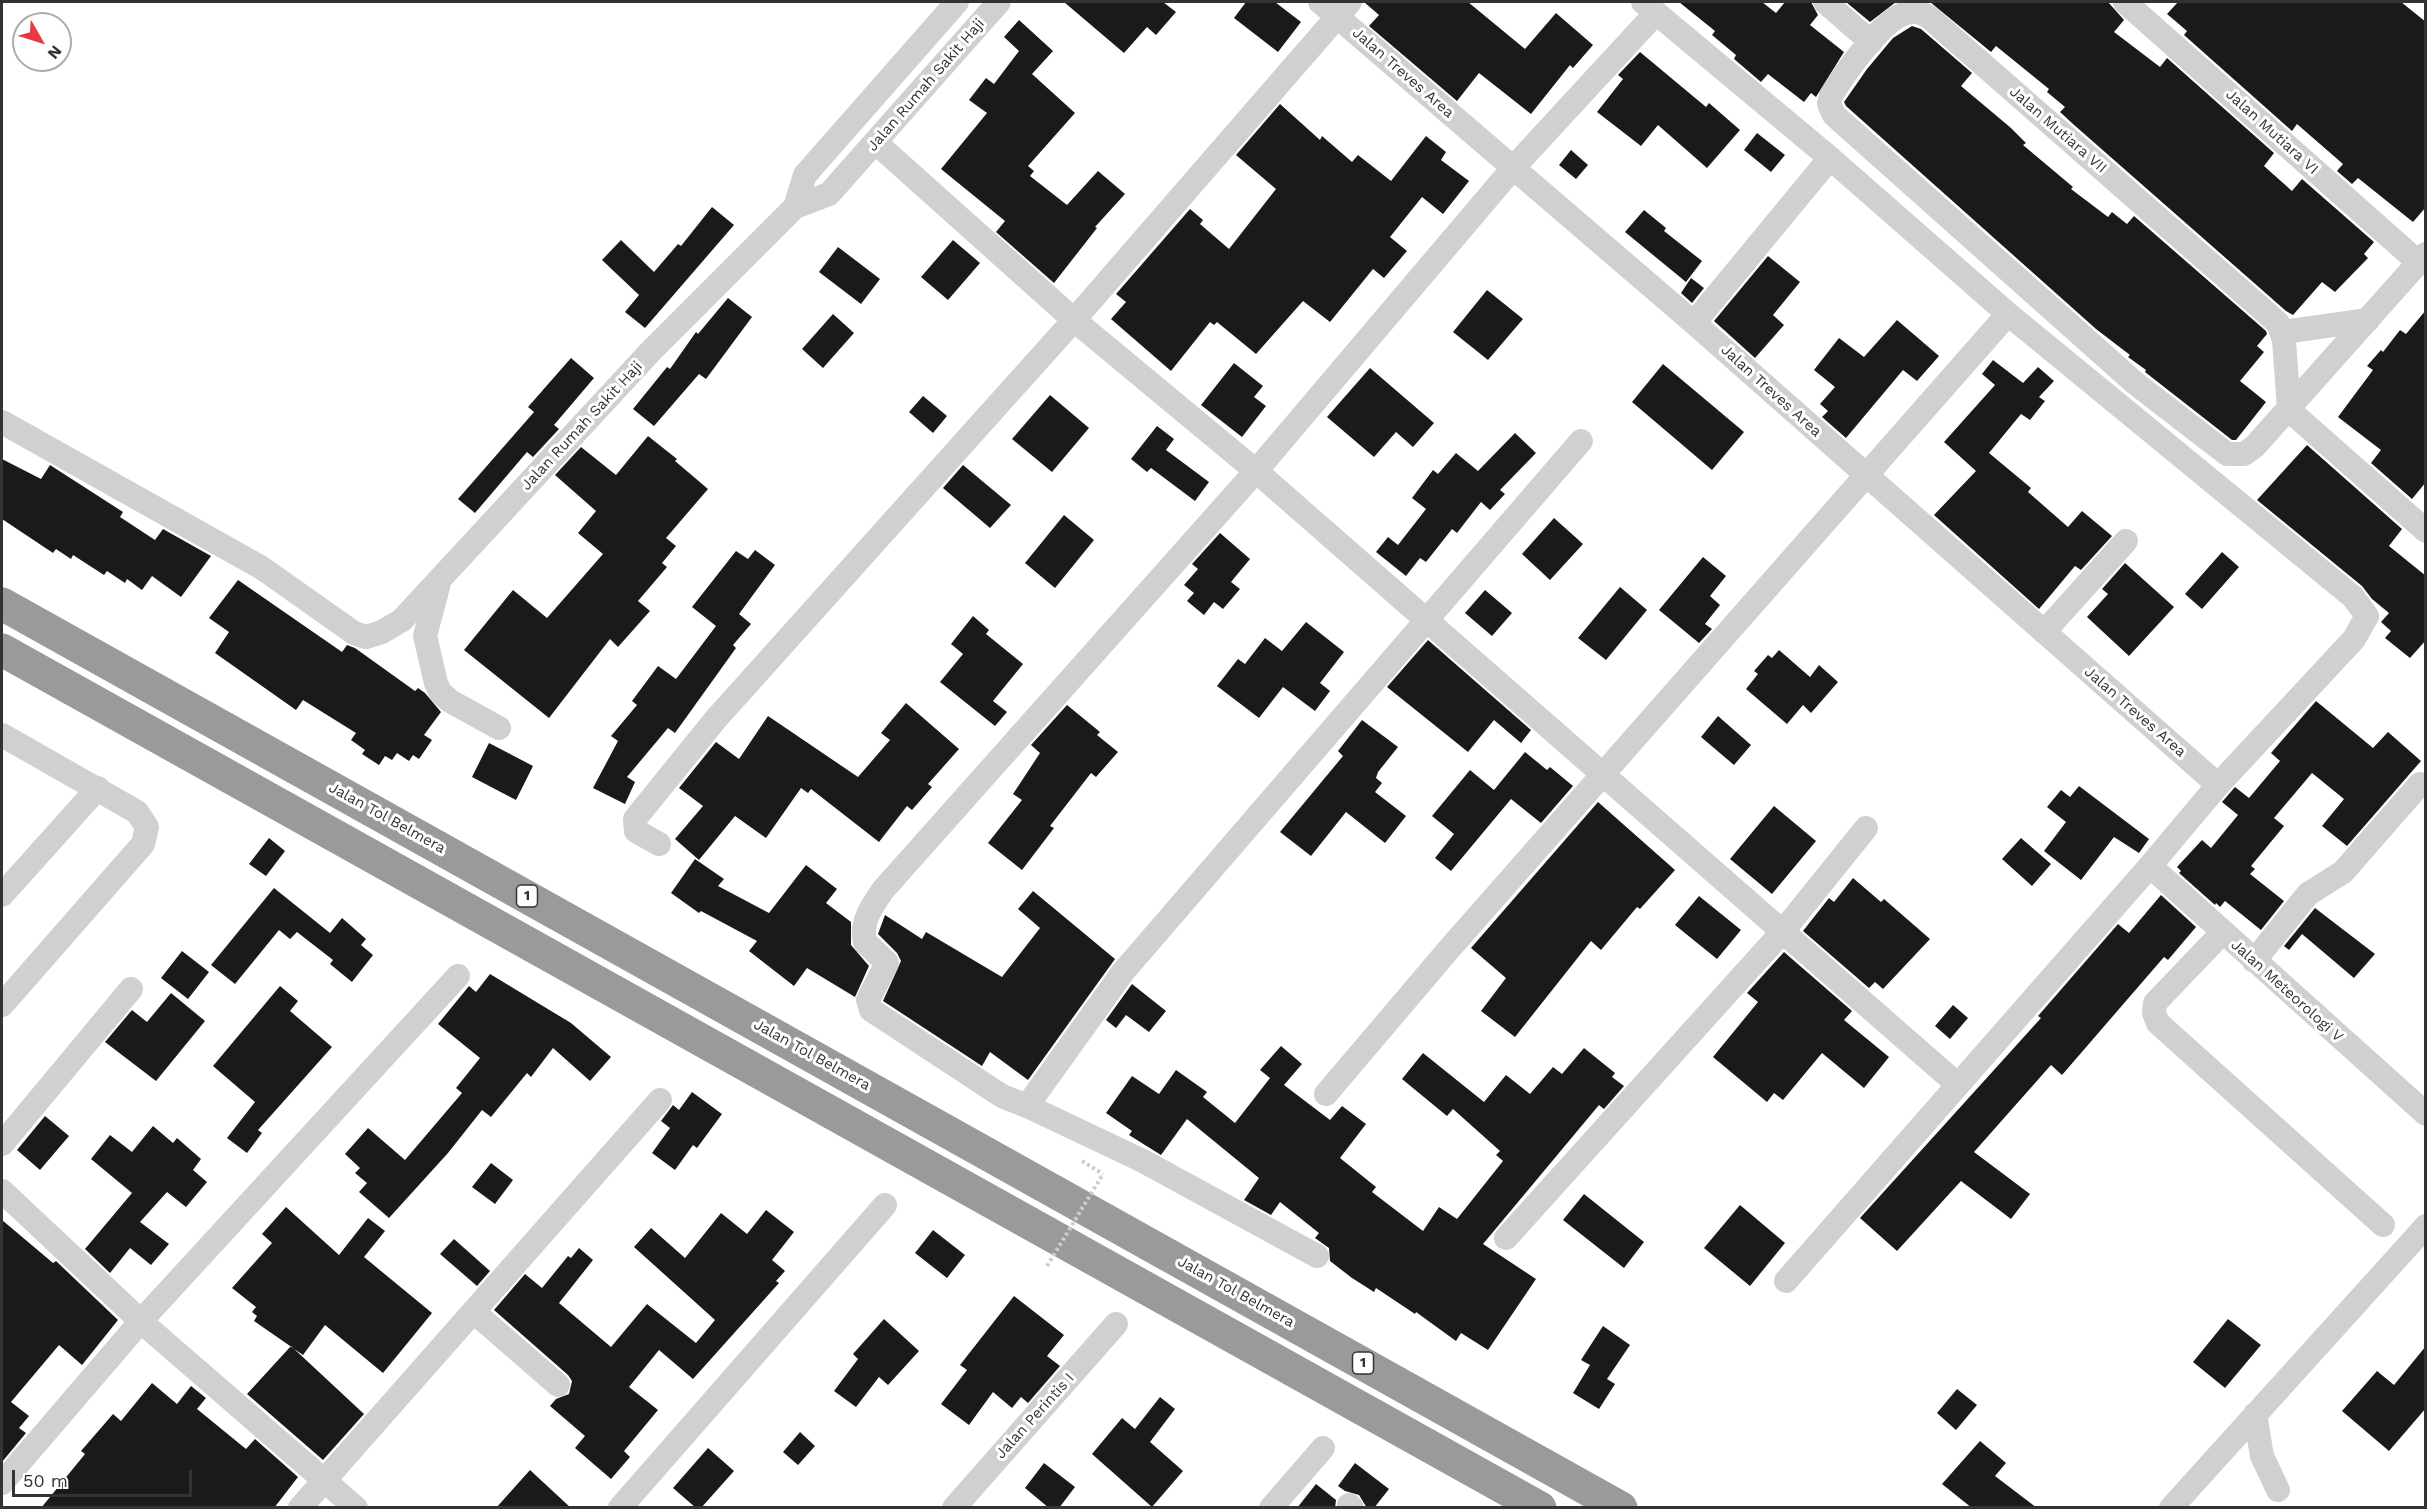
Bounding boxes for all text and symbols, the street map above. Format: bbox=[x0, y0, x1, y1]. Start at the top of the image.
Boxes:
north arrow bbox=[12, 12, 72, 72]
street label: Jalan Rumah Sakit Haji bbox=[864, 15, 988, 155]
street label: Jalan Treves Area bbox=[1348, 24, 1458, 122]
text: N bbox=[44, 42, 66, 63]
street label: Jalan Mutiara VII bbox=[2006, 83, 2110, 177]
street label: Jalan Mutiara VI bbox=[2222, 86, 2322, 178]
street label: Jalan Treves Area bbox=[1717, 341, 1825, 441]
street label: Jalan Rumah Sakit Haji bbox=[518, 358, 646, 494]
street label: Jalan Treves Area bbox=[2080, 663, 2190, 761]
street label: Jalan Tol Belmera bbox=[325, 778, 449, 858]
road number: 1 bbox=[516, 885, 538, 907]
street label: Jalan Meteorologi V bbox=[2227, 936, 2347, 1046]
street label: Jalan Tol Belmera bbox=[750, 1015, 874, 1095]
street label: Jalan Tol Belmera bbox=[1174, 1252, 1298, 1332]
road number: 1 bbox=[1352, 1352, 1374, 1374]
street label: Jalan Perintis I bbox=[992, 1370, 1078, 1462]
scale bar bbox=[15, 1458, 195, 1496]
text: 50 m bbox=[23, 1470, 68, 1491]

